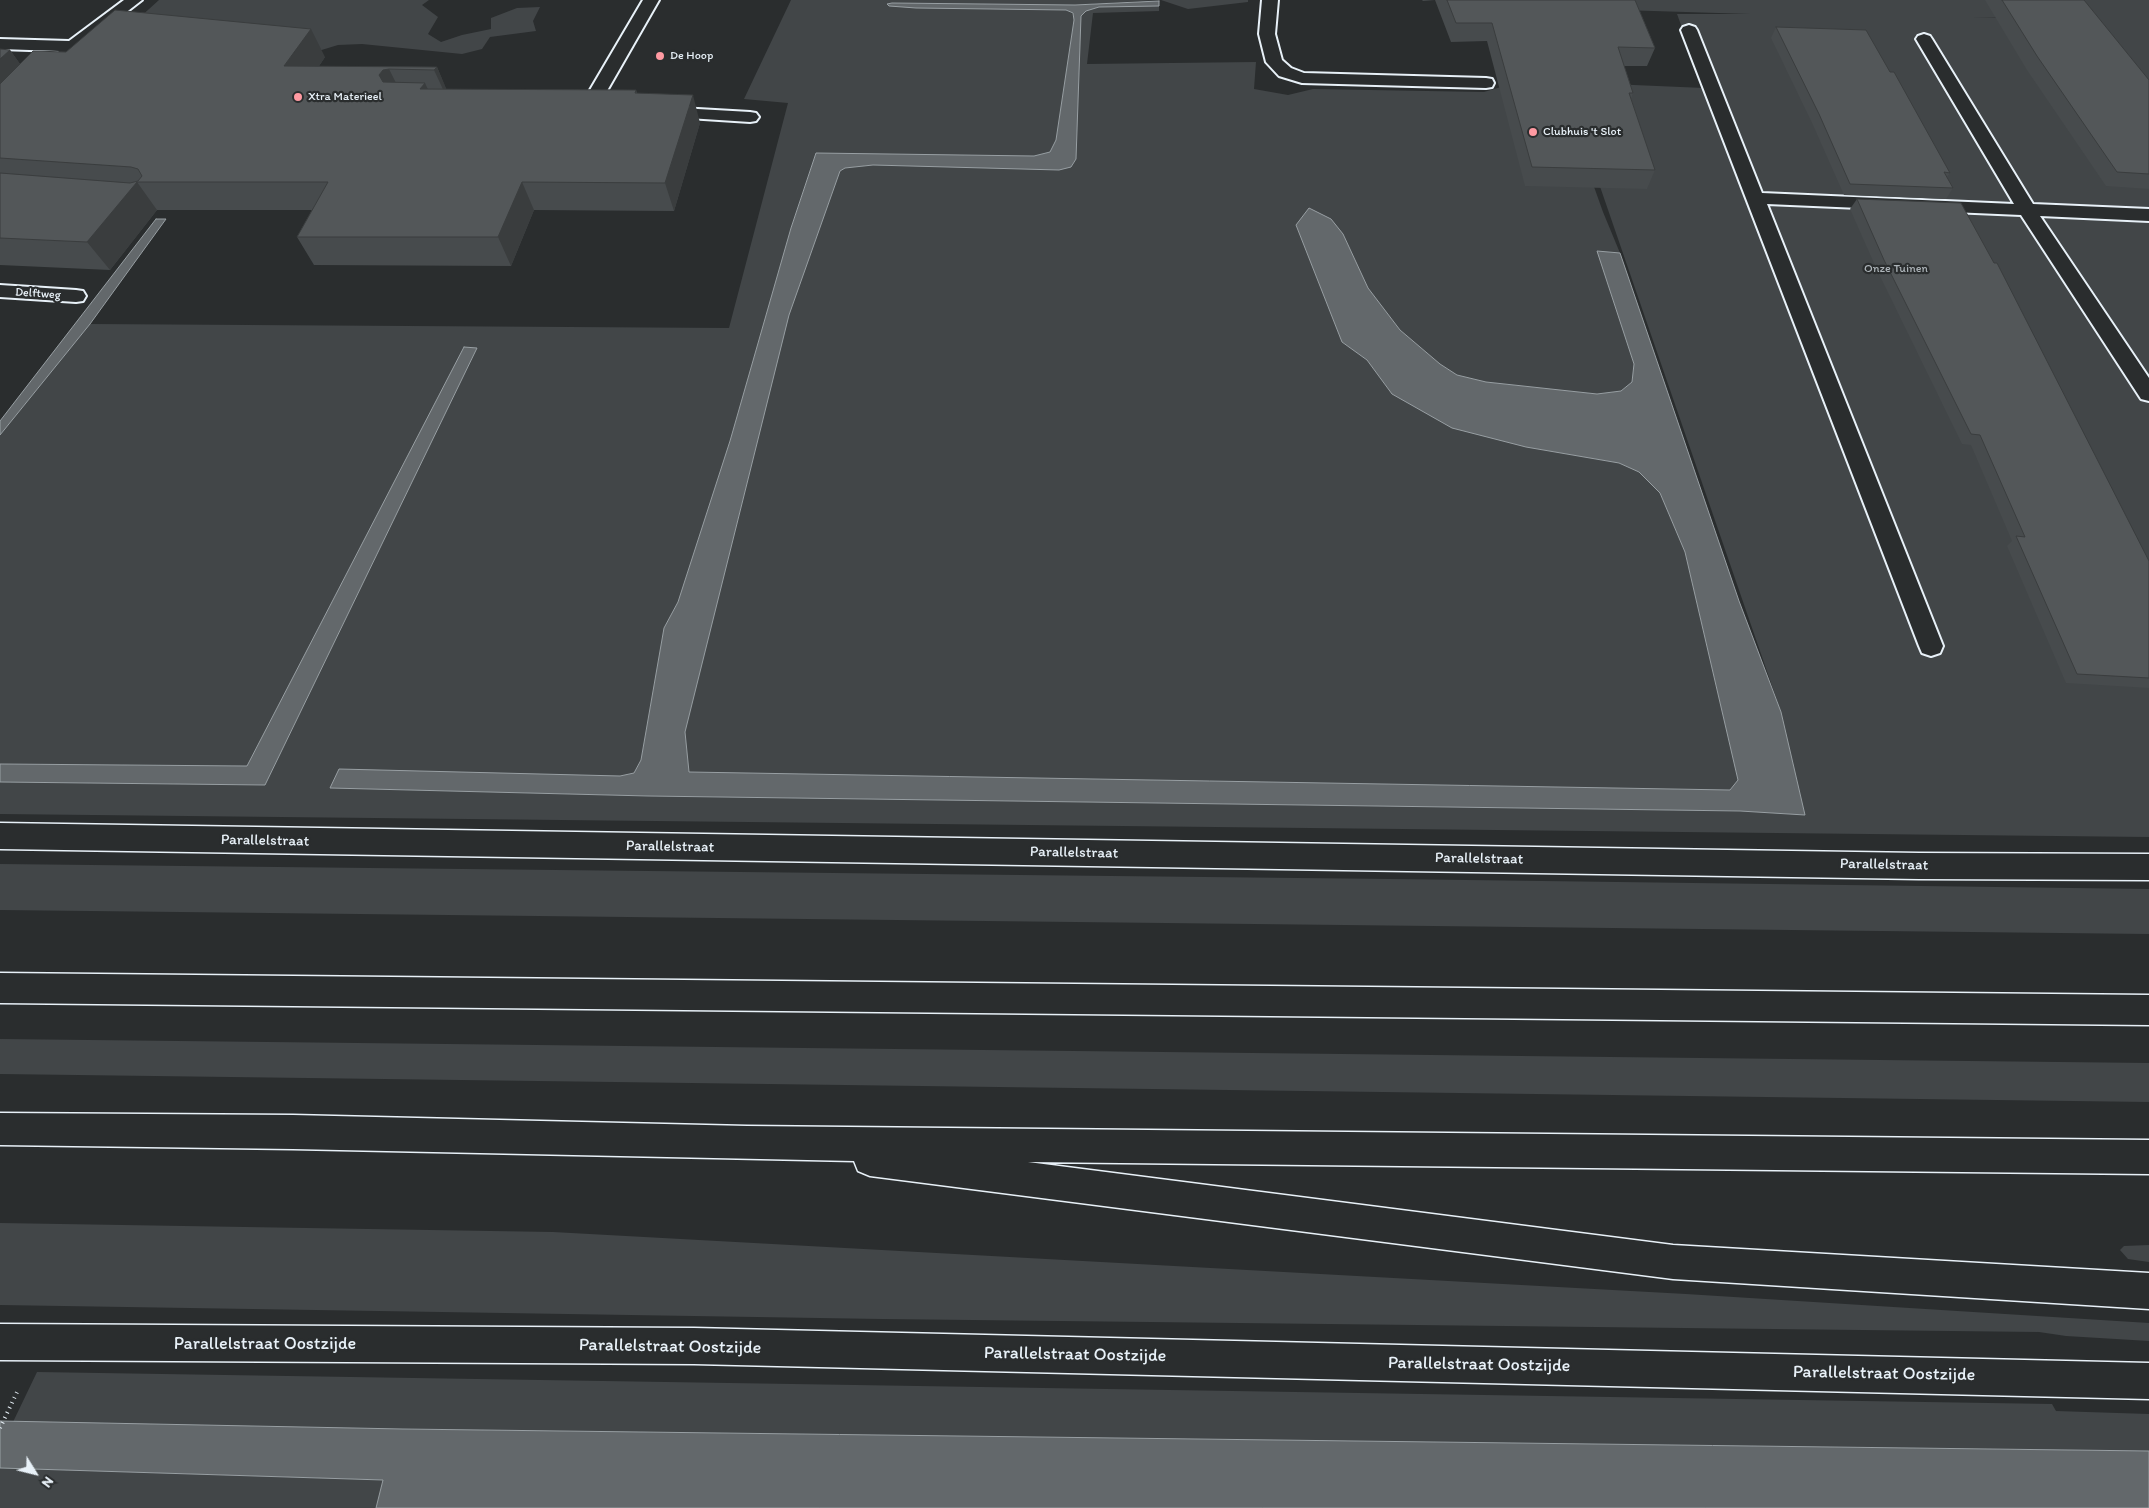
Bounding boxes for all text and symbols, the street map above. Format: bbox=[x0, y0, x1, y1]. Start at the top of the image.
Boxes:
place label: De Hoop bbox=[670, 49, 713, 63]
marker: De Hoop bbox=[654, 50, 666, 62]
place label: Xtra Materieel bbox=[308, 90, 382, 104]
marker: Xtra Materieel bbox=[292, 91, 304, 103]
place label: Clubhuis 't Slot bbox=[1543, 125, 1621, 139]
marker: Clubhuis 't Slot bbox=[1527, 126, 1539, 138]
park label: Onze Tuinen bbox=[1864, 262, 1928, 276]
street label: Delftweg bbox=[15, 285, 61, 303]
street label: Parallelstraat bbox=[221, 831, 309, 851]
street label: Parallelstraat bbox=[626, 837, 714, 857]
street label: Parallelstraat bbox=[1030, 843, 1118, 863]
street label: Parallelstraat bbox=[1435, 849, 1523, 869]
street label: Parallelstraat bbox=[1840, 855, 1928, 875]
street label: Parallelstraat Oostzijde bbox=[174, 1333, 356, 1355]
street label: Parallelstraat Oostzijde bbox=[579, 1335, 761, 1359]
street label: Parallelstraat Oostzijde bbox=[984, 1343, 1166, 1367]
street label: Parallelstraat Oostzijde bbox=[1388, 1353, 1570, 1377]
street label: Parallelstraat Oostzijde bbox=[1793, 1362, 1975, 1386]
north arrow bbox=[10, 1448, 60, 1498]
text: N bbox=[38, 1473, 57, 1491]

